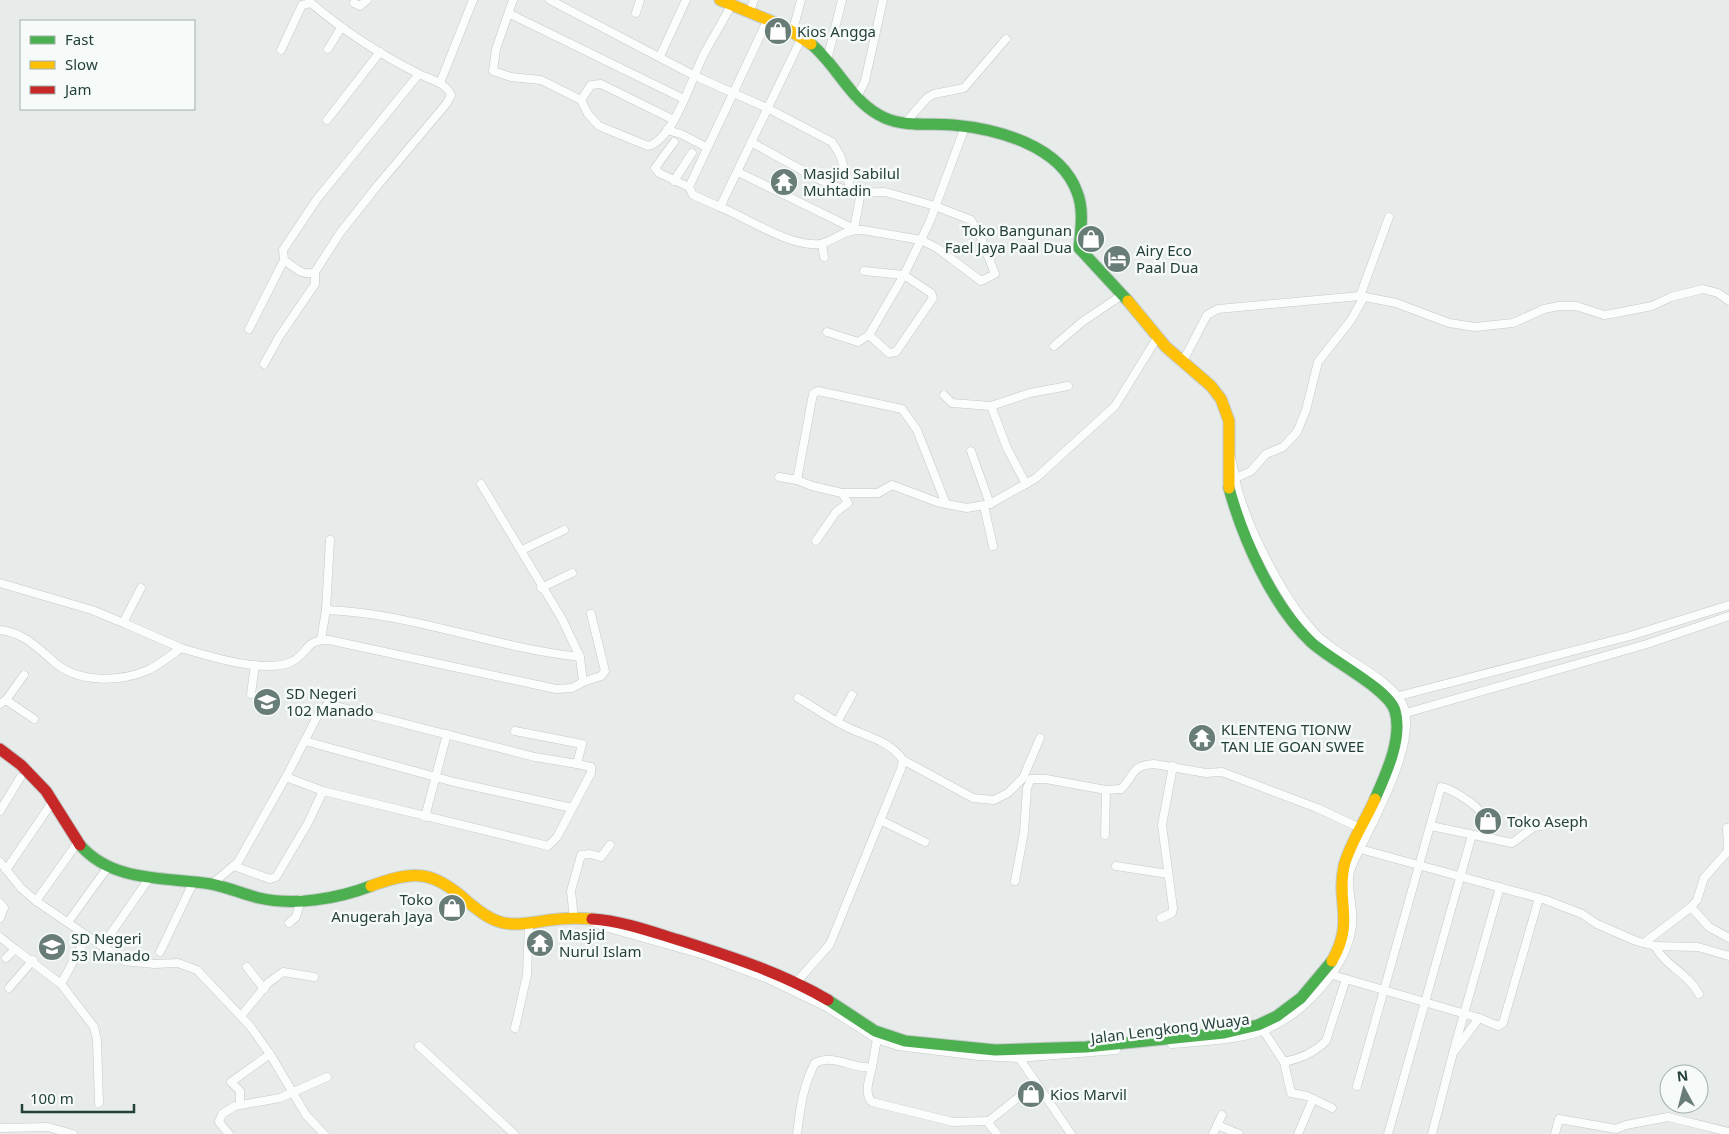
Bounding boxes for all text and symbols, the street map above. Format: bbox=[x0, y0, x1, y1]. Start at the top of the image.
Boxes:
shop icon: Kios Angga bbox=[763, 16, 793, 46]
legend bbox=[20, 20, 195, 110]
place label: Kios Angga bbox=[797, 21, 876, 41]
text: Fast bbox=[65, 29, 94, 49]
text: Slow bbox=[65, 54, 98, 74]
text: Jam bbox=[63, 79, 92, 99]
place label: Masjid Sabilul Muhtadin bbox=[803, 163, 900, 200]
temple icon: Masjid Sabilul Muhtadin bbox=[769, 167, 799, 197]
place label: Toko Bangunan Fael Jaya Paal Dua bbox=[945, 220, 1072, 257]
shop icon: Toko Bangunan Fael Jaya Paal Dua bbox=[1076, 224, 1106, 254]
place label: Airy Eco Paal Dua bbox=[1136, 240, 1198, 277]
hotel icon: Airy Eco Paal Dua bbox=[1102, 244, 1132, 274]
place label: SD Negeri 102 Manado bbox=[286, 683, 374, 720]
school or university icon: SD Negeri 102 Manado bbox=[252, 687, 282, 717]
place label: KLENTENG TIONW TAN LIE GOAN SWEE bbox=[1221, 719, 1364, 756]
temple icon: KLENTENG TIONW TAN LIE GOAN SWEE bbox=[1187, 723, 1217, 753]
shop icon: Toko Aseph bbox=[1473, 806, 1503, 836]
place label: Toko Aseph bbox=[1507, 811, 1588, 831]
place label: Toko Anugerah Jaya bbox=[331, 889, 433, 926]
shop icon: Toko Anugerah Jaya bbox=[437, 893, 467, 923]
place label: Masjid Nurul Islam bbox=[559, 924, 642, 961]
place label: SD Negeri 53 Manado bbox=[71, 928, 150, 965]
temple icon: Masjid Nurul Islam bbox=[525, 928, 555, 958]
school or university icon: SD Negeri 53 Manado bbox=[37, 932, 67, 962]
street label: Jalan Lengkong Wuaya bbox=[1087, 1008, 1251, 1048]
north arrow bbox=[1659, 1064, 1709, 1114]
text: N bbox=[1676, 1065, 1689, 1086]
shop icon: Kios Marvil bbox=[1016, 1079, 1046, 1109]
scale bar bbox=[22, 1082, 135, 1114]
place label: Kios Marvil bbox=[1050, 1084, 1127, 1104]
text: 100 m bbox=[30, 1088, 74, 1108]

